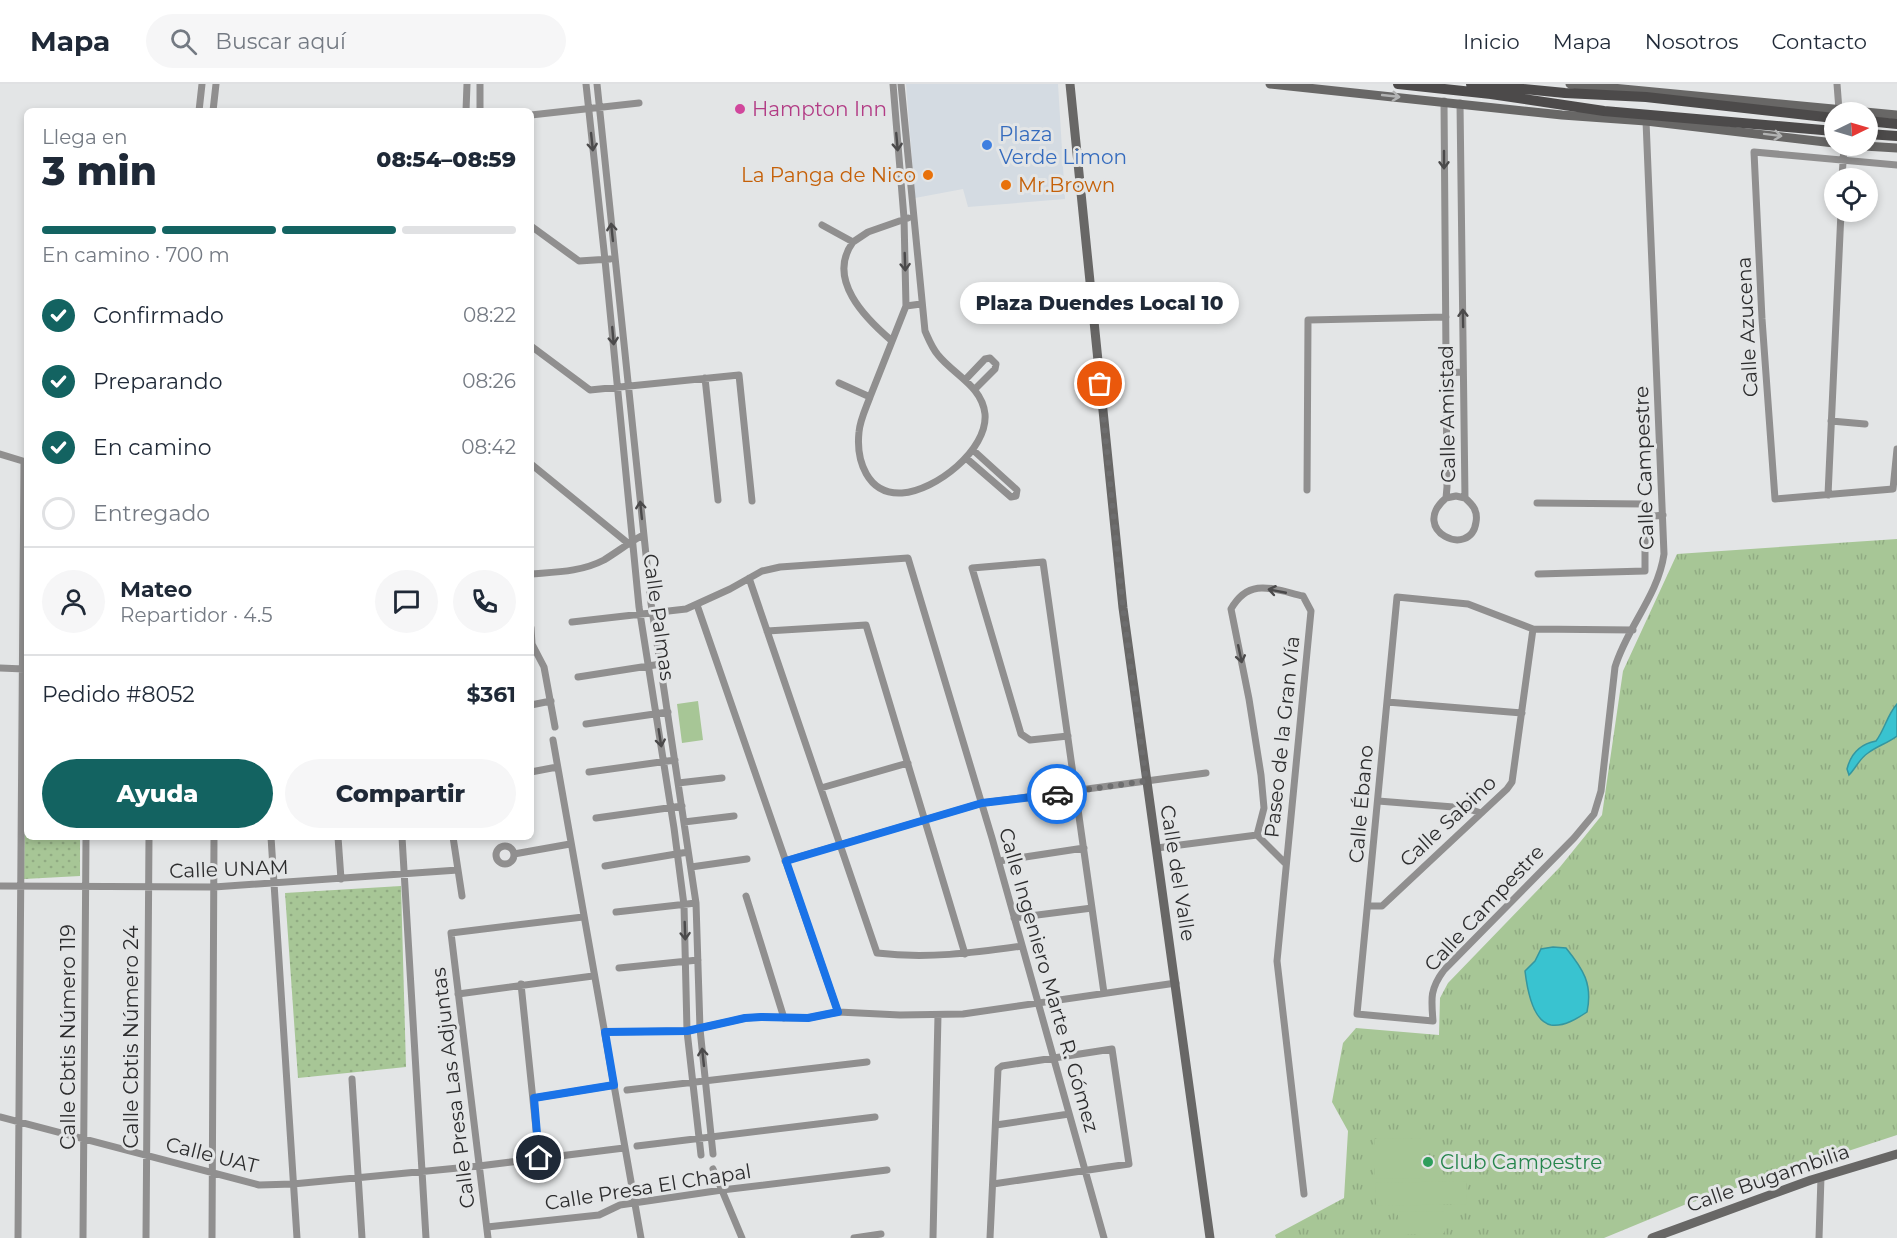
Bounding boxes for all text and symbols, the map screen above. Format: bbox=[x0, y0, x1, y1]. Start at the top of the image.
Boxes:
search box bbox=[146, 14, 566, 68]
text: Mapa bbox=[30, 24, 110, 58]
icon: search bbox=[167, 25, 200, 58]
text: Buscar aquí bbox=[215, 28, 346, 55]
text: Inicio bbox=[1463, 29, 1520, 54]
text: Mapa bbox=[1553, 29, 1612, 54]
text: Nosotros bbox=[1645, 29, 1738, 54]
text: Contacto bbox=[1771, 29, 1867, 54]
one-way arrow bbox=[1380, 91, 1400, 102]
place label: Hampton Inn bbox=[752, 97, 887, 121]
marker: Hampton Inn bbox=[733, 102, 747, 116]
north arrow bbox=[1824, 102, 1878, 156]
map controls bbox=[1824, 102, 1878, 222]
place label: Plaza Verde Limon bbox=[999, 122, 1127, 169]
text: Llega en bbox=[42, 125, 128, 149]
one-way arrow bbox=[1762, 130, 1782, 141]
one-way arrow bbox=[587, 132, 598, 152]
one-way arrow bbox=[892, 132, 903, 152]
marker: Plaza Verde Limon bbox=[980, 138, 994, 152]
text: 08:54–08:59 bbox=[376, 146, 516, 173]
text: 3 min bbox=[42, 147, 157, 195]
one-way arrow bbox=[1438, 149, 1450, 169]
place label: La Panga de Nico bbox=[741, 163, 916, 187]
marker: La Panga de Nico bbox=[921, 168, 935, 182]
button: locate bbox=[1824, 168, 1878, 222]
place label: Mr.Brown bbox=[1018, 173, 1115, 197]
marker: Mr.Brown bbox=[999, 178, 1013, 192]
one-way arrow bbox=[606, 223, 617, 243]
text: En camino · 700 m bbox=[42, 243, 230, 267]
one-way arrow bbox=[899, 252, 911, 272]
street label: Calle Azucena bbox=[1731, 256, 1763, 398]
callout: Plaza Duendes Local 10 bbox=[960, 282, 1240, 324]
text: Plaza Duendes Local 10 bbox=[976, 291, 1223, 315]
icon: check bbox=[42, 299, 75, 332]
text: Confirmado bbox=[93, 302, 224, 329]
text: 08:22 bbox=[463, 303, 516, 327]
one-way arrow bbox=[1457, 309, 1468, 329]
one-way arrow bbox=[608, 326, 619, 346]
street label: Calle Amistad bbox=[1434, 345, 1460, 483]
pin bbox=[1074, 358, 1125, 409]
icon: check bbox=[42, 365, 75, 398]
icon: bag bbox=[1083, 367, 1116, 400]
text: Preparando bbox=[93, 368, 222, 395]
text: 08:26 bbox=[462, 369, 516, 393]
street label: Calle Campestre bbox=[1629, 385, 1659, 551]
icon: check bbox=[42, 431, 75, 464]
text: En camino bbox=[93, 434, 212, 461]
text: 08:42 bbox=[461, 435, 516, 459]
text: Entregado bbox=[93, 500, 210, 527]
one-way arrow bbox=[635, 500, 646, 520]
street label: Calle Palmas bbox=[638, 552, 680, 682]
button: person bbox=[42, 570, 105, 633]
button: chat bbox=[375, 570, 438, 633]
button: phone bbox=[453, 570, 516, 633]
text: Mateo bbox=[120, 576, 192, 603]
one-way arrow bbox=[1268, 585, 1287, 596]
text: Repartidor · 4.5 bbox=[120, 603, 272, 627]
street label: Paseo de la Gran Vía bbox=[1259, 635, 1305, 839]
one-way arrow bbox=[1235, 643, 1246, 663]
text: Pedido #8052 bbox=[42, 681, 195, 708]
text: $361 bbox=[466, 681, 516, 708]
one-way arrow bbox=[655, 728, 666, 747]
street label: Calle Ébano bbox=[1344, 744, 1378, 864]
button: Ayuda bbox=[42, 759, 273, 828]
button: Compartir bbox=[285, 759, 516, 828]
courier bbox=[1027, 764, 1087, 824]
street label: Calle Sabino bbox=[1395, 770, 1501, 872]
icon: car bbox=[1041, 778, 1074, 811]
street label: Calle del Valle bbox=[1155, 803, 1201, 943]
street label: Calle Ingeniero Marte R. Gómez bbox=[994, 825, 1104, 1135]
street label: Calle Campestre bbox=[1419, 840, 1549, 976]
street label: Calle UNAM bbox=[169, 855, 289, 883]
one-way arrow bbox=[679, 921, 691, 941]
street label: Calle Cbtis Número 119 bbox=[56, 924, 80, 1150]
street label: Calle Cbtis Número 24 bbox=[119, 926, 143, 1148]
street label: Calle Presa Las Adjuntas bbox=[426, 966, 480, 1210]
one-way arrow bbox=[697, 1048, 708, 1068]
street label: Calle UAT bbox=[163, 1132, 261, 1178]
pin bbox=[513, 1132, 564, 1183]
street label: Calle Bugambilia bbox=[1683, 1139, 1853, 1217]
icon: home bbox=[522, 1141, 555, 1174]
place label: Club Campestre bbox=[1440, 1150, 1602, 1174]
marker: Club Campestre bbox=[1421, 1155, 1435, 1169]
street label: Calle Presa El Chapal bbox=[543, 1159, 753, 1215]

